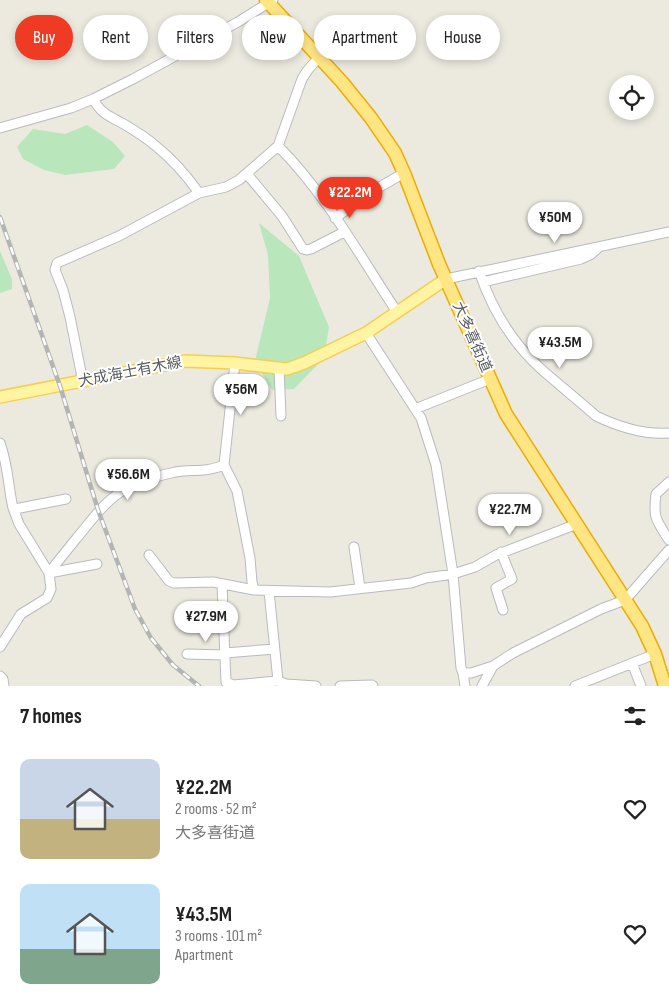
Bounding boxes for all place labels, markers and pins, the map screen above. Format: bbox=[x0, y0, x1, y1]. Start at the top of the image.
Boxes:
pin: ¥22.2M bbox=[309, 176, 391, 219]
pin: ¥50M bbox=[525, 202, 585, 244]
pin: ¥43.5M bbox=[519, 326, 601, 369]
pin: ¥56M bbox=[211, 374, 271, 416]
pin: ¥56.6M bbox=[87, 458, 169, 501]
pin: ¥22.7M bbox=[469, 494, 551, 536]
pin: ¥27.9M bbox=[165, 600, 247, 643]

